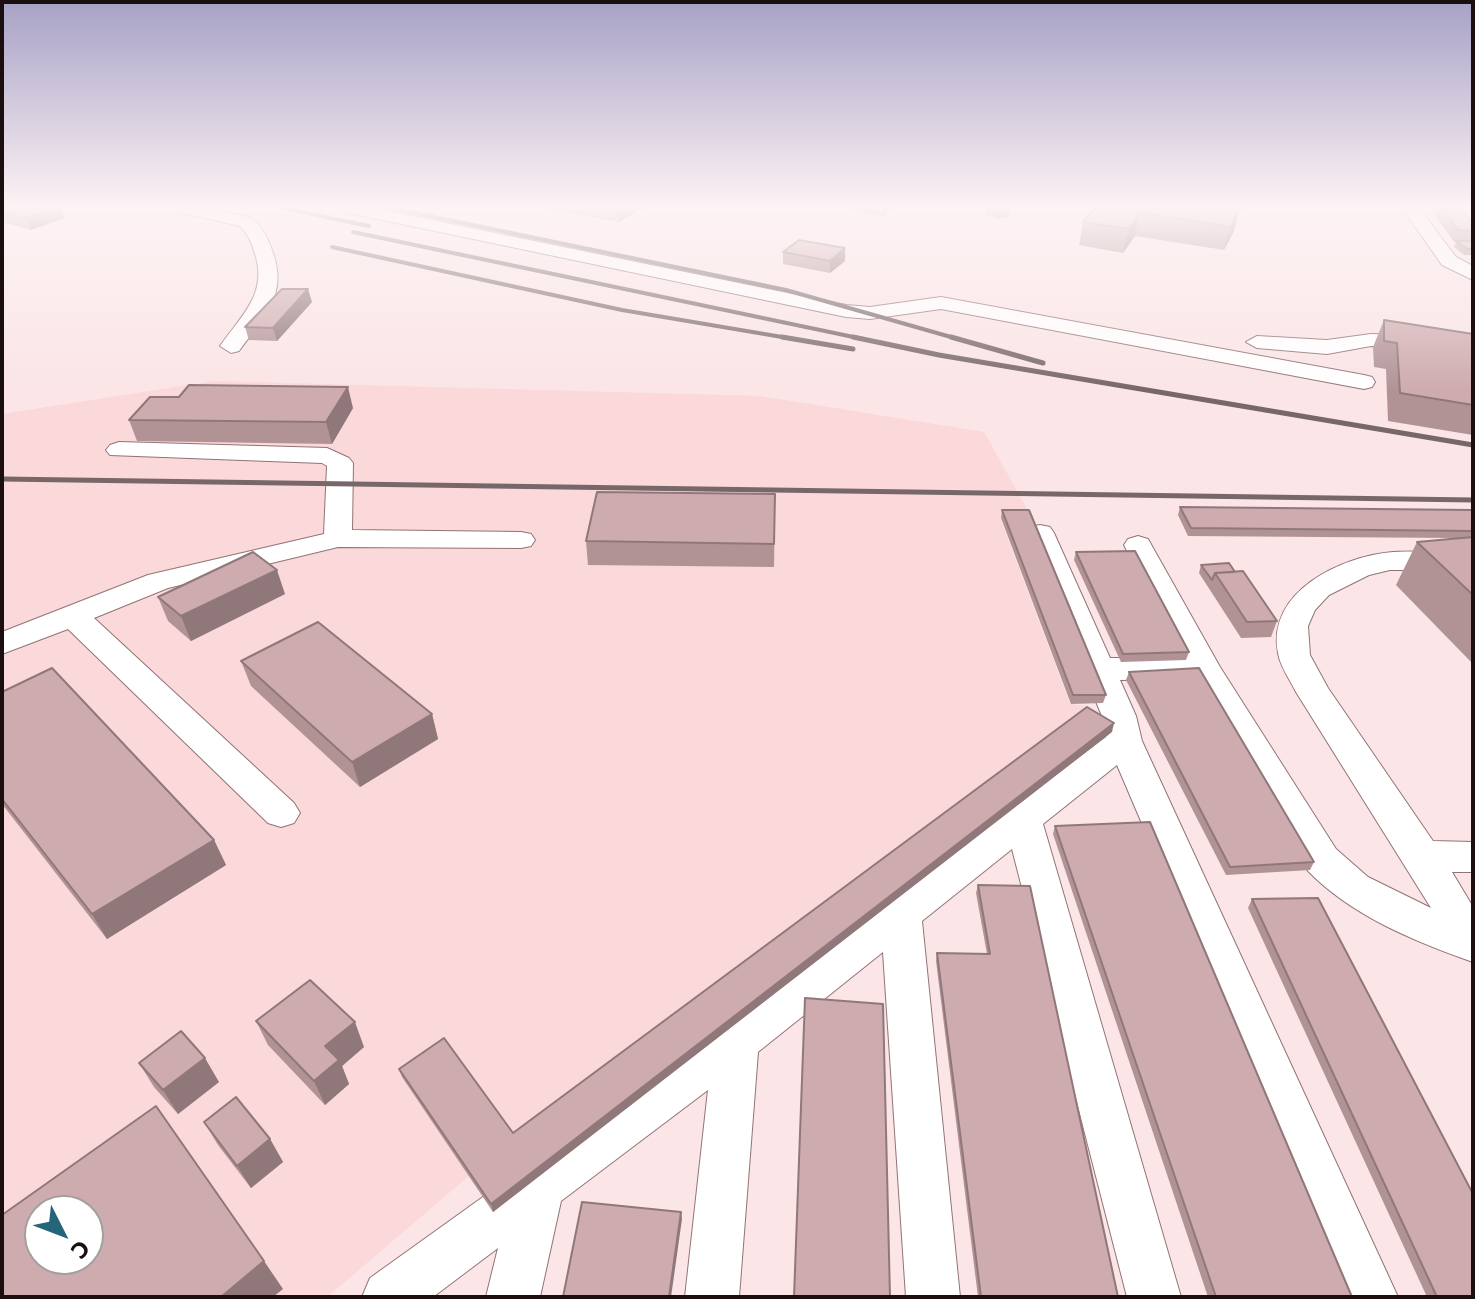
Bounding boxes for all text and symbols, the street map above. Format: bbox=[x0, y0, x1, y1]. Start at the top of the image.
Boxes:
north arrow bbox=[24, 1195, 104, 1275]
text: С bbox=[66, 1235, 96, 1265]

